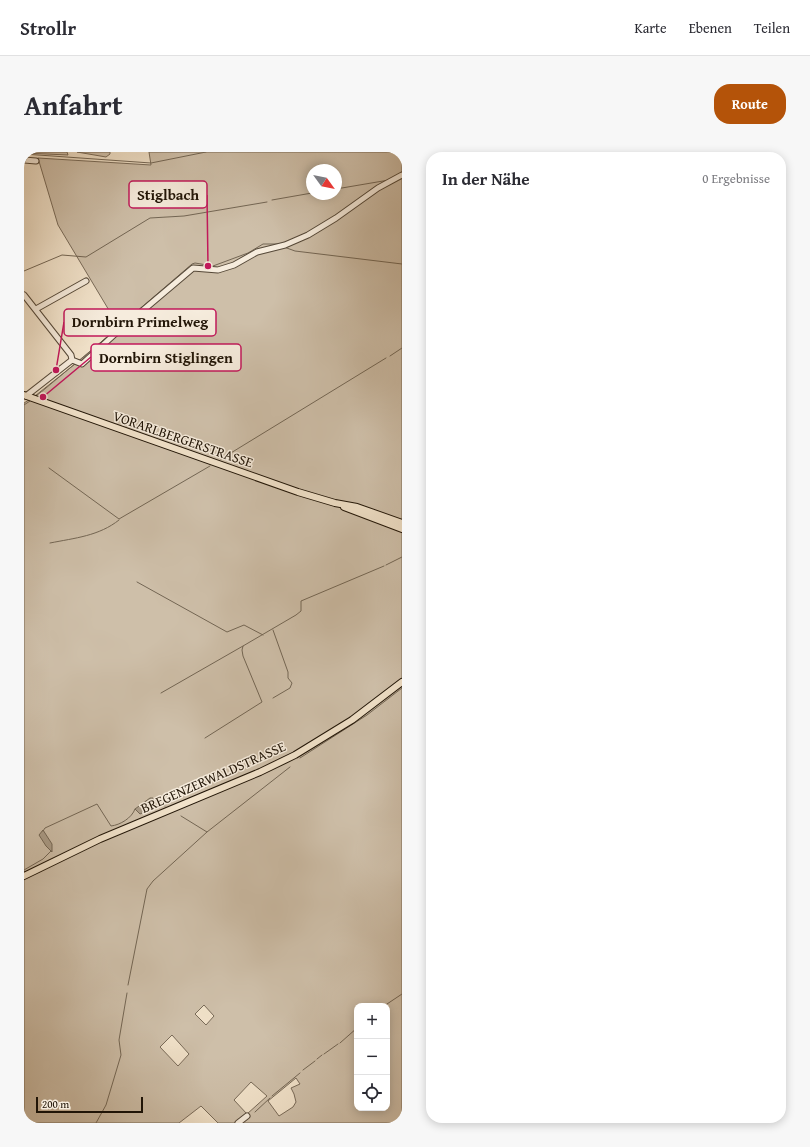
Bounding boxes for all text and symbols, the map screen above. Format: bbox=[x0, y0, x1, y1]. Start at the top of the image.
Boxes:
text: Strollr bbox=[20, 14, 76, 42]
text: Karte bbox=[634, 18, 667, 38]
text: Ebenen bbox=[689, 18, 732, 38]
text: Teilen bbox=[754, 18, 790, 38]
text: Anfahrt bbox=[24, 84, 123, 125]
button: Route bbox=[714, 84, 786, 124]
north arrow bbox=[306, 164, 342, 200]
text: In der Nähe bbox=[442, 166, 530, 191]
text: 0 Ergebnisse bbox=[702, 169, 770, 188]
callout: Stiglbach bbox=[129, 181, 207, 208]
text: Stiglbach bbox=[137, 184, 199, 205]
callout: Dornbirn Primelweg bbox=[64, 309, 216, 336]
text: Dornbirn Primelweg bbox=[72, 311, 208, 332]
callout: Dornbirn Stiglingen bbox=[91, 344, 241, 371]
text: Dornbirn Stiglingen bbox=[99, 347, 233, 368]
street label: VORARLBERGERSTRASSE bbox=[110, 406, 256, 472]
street label: BREGENZERWALDSTRASSE bbox=[138, 736, 288, 818]
map controls bbox=[354, 1003, 390, 1111]
button: + bbox=[354, 1003, 390, 1039]
button: − bbox=[354, 1039, 390, 1075]
button: locate bbox=[354, 1075, 390, 1111]
scale bar bbox=[36, 1095, 143, 1114]
text: 200 m bbox=[42, 1096, 69, 1112]

